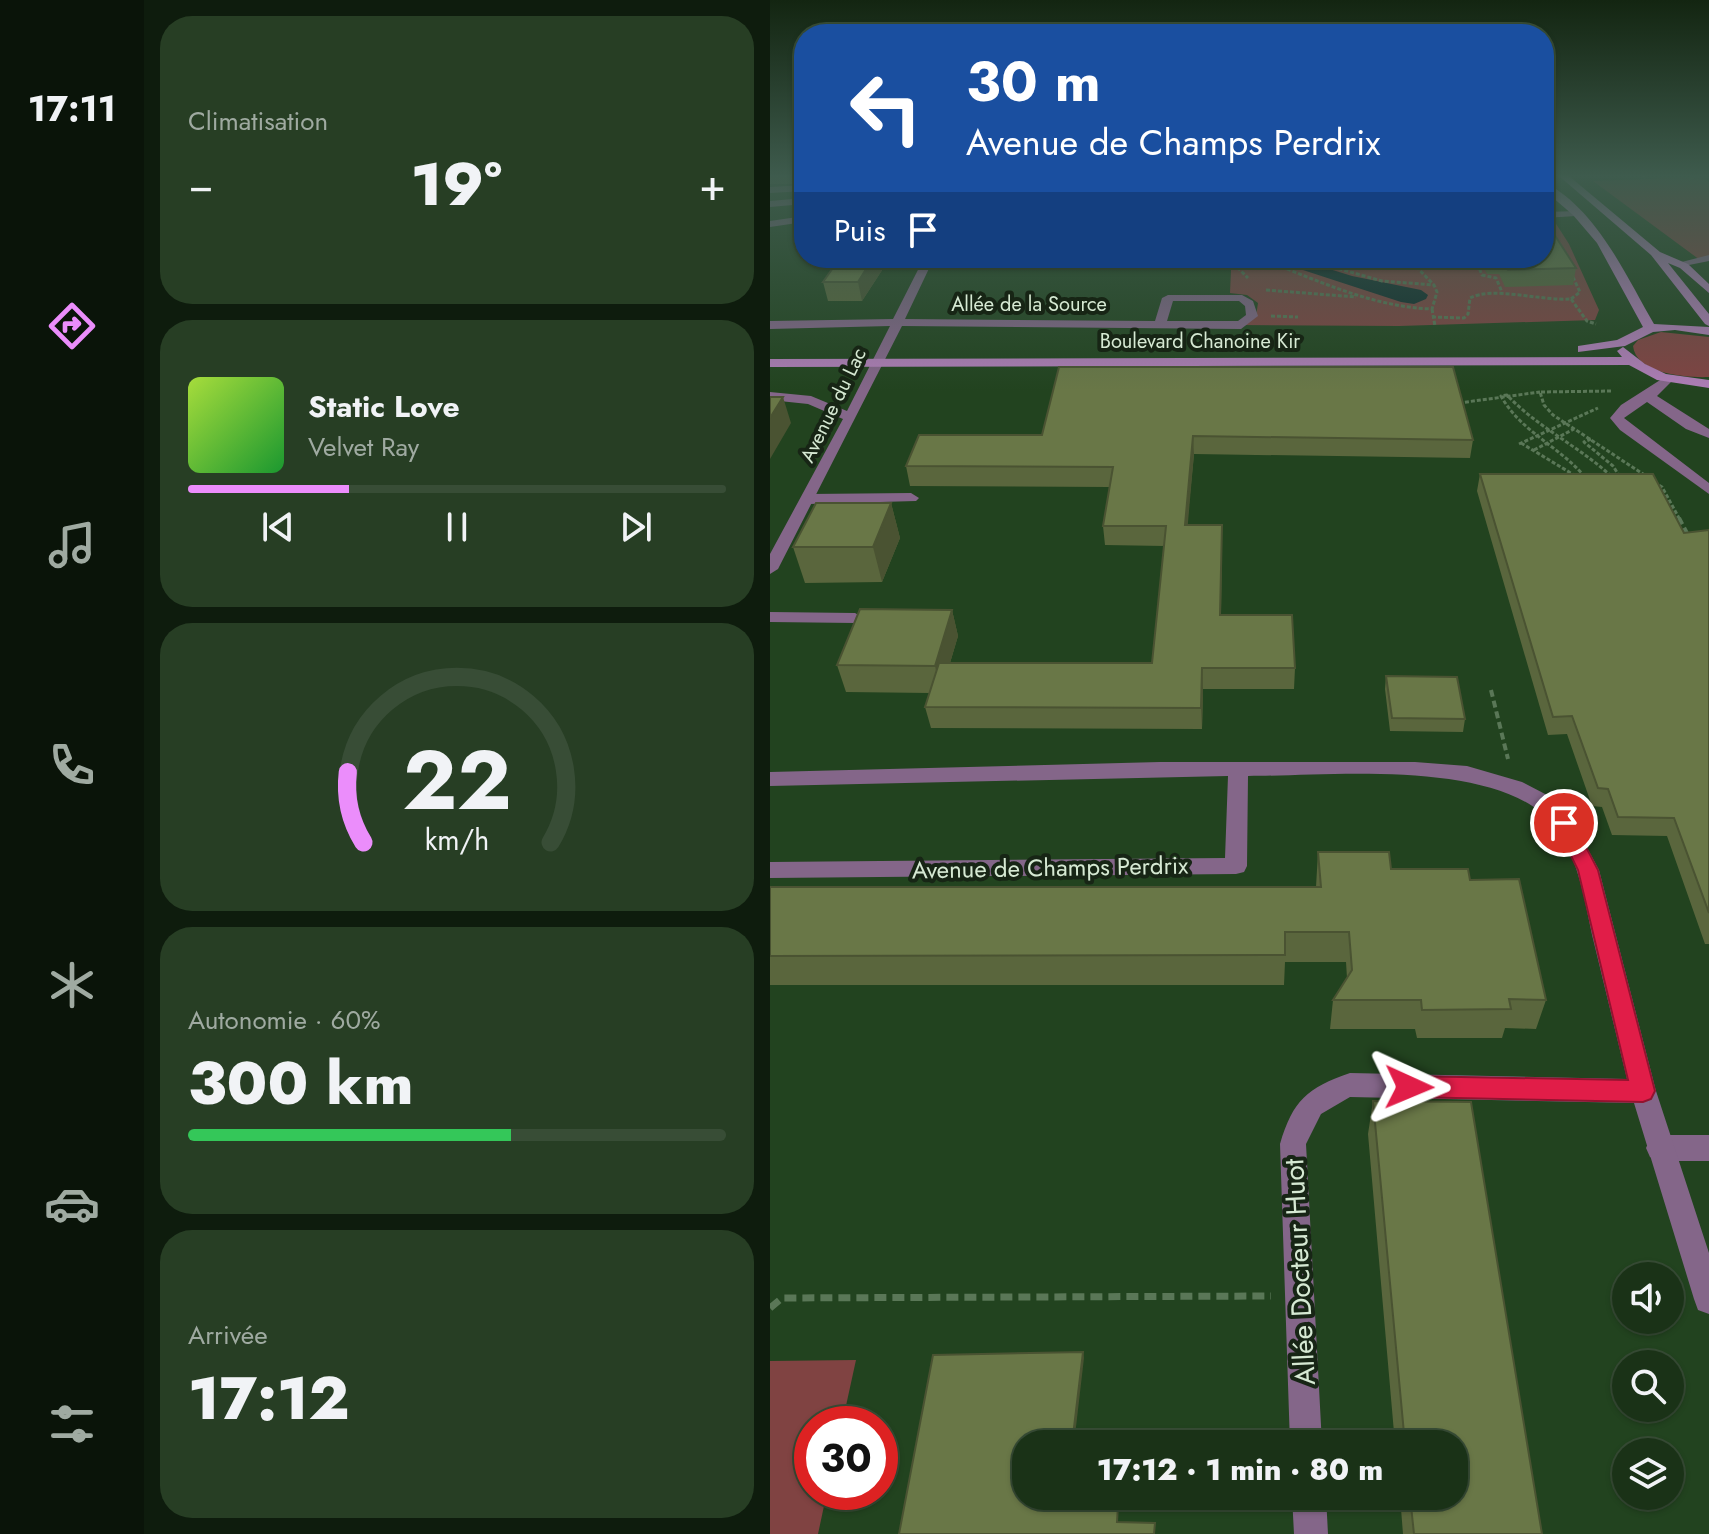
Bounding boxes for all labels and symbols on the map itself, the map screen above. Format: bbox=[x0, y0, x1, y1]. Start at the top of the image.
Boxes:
street label: Allée de la Source bbox=[951, 290, 1107, 319]
street label: Boulevard Chanoine Kir bbox=[1100, 327, 1300, 356]
street label: Avenue du Lac bbox=[793, 343, 874, 467]
pin bbox=[1530, 789, 1598, 857]
street label: Avenue de Champs Perdrix bbox=[912, 848, 1189, 887]
position arrow bbox=[1367, 1045, 1451, 1129]
street label: Allée Docteur Huot bbox=[1273, 1157, 1326, 1386]
speed limit sign: 30 bbox=[794, 1406, 898, 1510]

